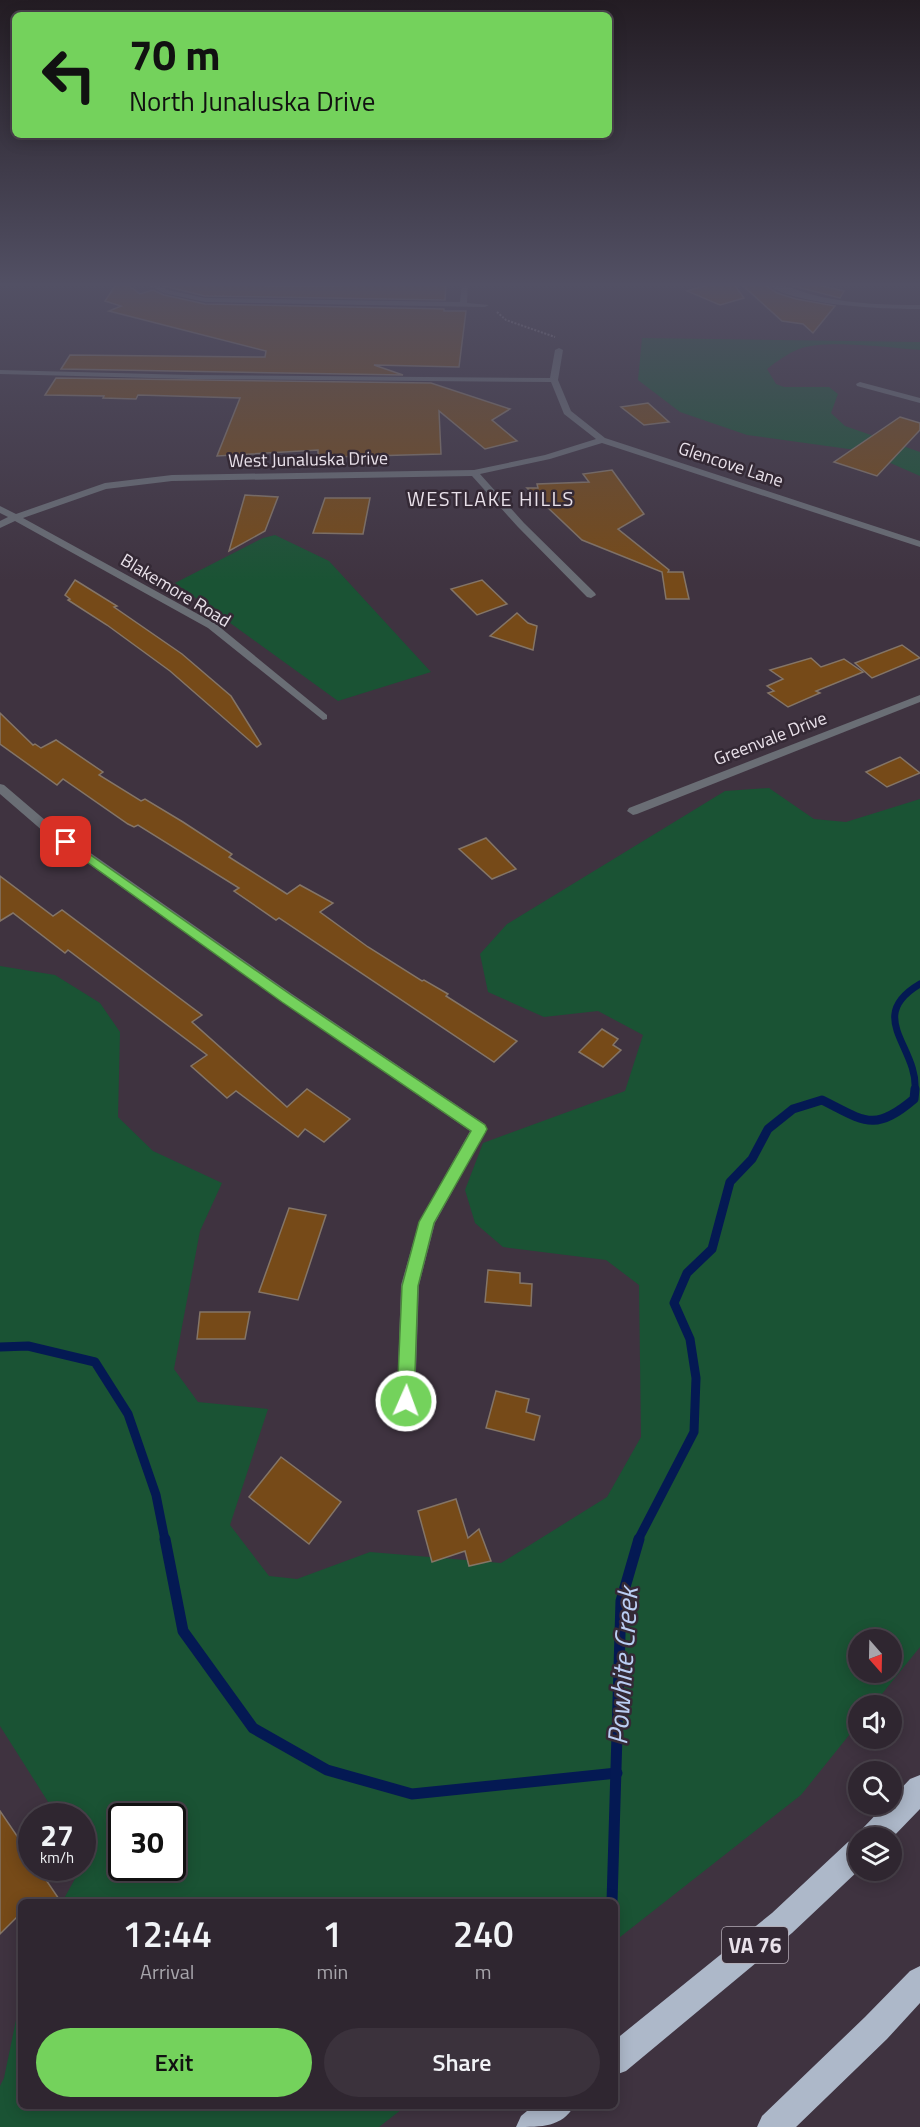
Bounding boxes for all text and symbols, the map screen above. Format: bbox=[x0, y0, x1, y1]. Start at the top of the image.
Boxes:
text: 70 m bbox=[129, 22, 221, 86]
icon: left bbox=[30, 36, 108, 114]
text: North Junaluska Drive bbox=[129, 80, 375, 121]
street label: Glencove Lane bbox=[675, 434, 787, 494]
street label: West Junaluska Drive bbox=[228, 444, 388, 474]
district label: WESTLAKE HILLS bbox=[407, 483, 575, 514]
street label: Blakemore Road bbox=[116, 546, 236, 634]
street label: Greenvale Drive bbox=[710, 704, 830, 772]
pin bbox=[40, 816, 91, 867]
icon: arrive bbox=[49, 825, 82, 858]
position arrow bbox=[374, 1369, 438, 1433]
water label: Powhite Creek bbox=[595, 1582, 649, 1746]
north arrow bbox=[848, 1629, 902, 1683]
map controls bbox=[848, 1629, 902, 1881]
button: sound bbox=[848, 1695, 902, 1749]
button: search bbox=[848, 1761, 902, 1815]
speed limit sign: 30 bbox=[108, 1803, 186, 1881]
text: 27 bbox=[40, 1812, 74, 1858]
button: layers bbox=[848, 1827, 902, 1881]
text: km/h bbox=[40, 1846, 74, 1869]
text: 12:44 bbox=[123, 1906, 212, 1961]
text: 1 bbox=[322, 1906, 342, 1961]
text: 240 bbox=[453, 1906, 513, 1961]
road number: VA 76 bbox=[722, 1927, 788, 1963]
text: Arrival bbox=[140, 1956, 194, 1987]
text: min bbox=[316, 1956, 348, 1987]
text: m bbox=[475, 1956, 491, 1987]
button: Exit bbox=[36, 2028, 312, 2097]
button: Share bbox=[324, 2028, 600, 2097]

